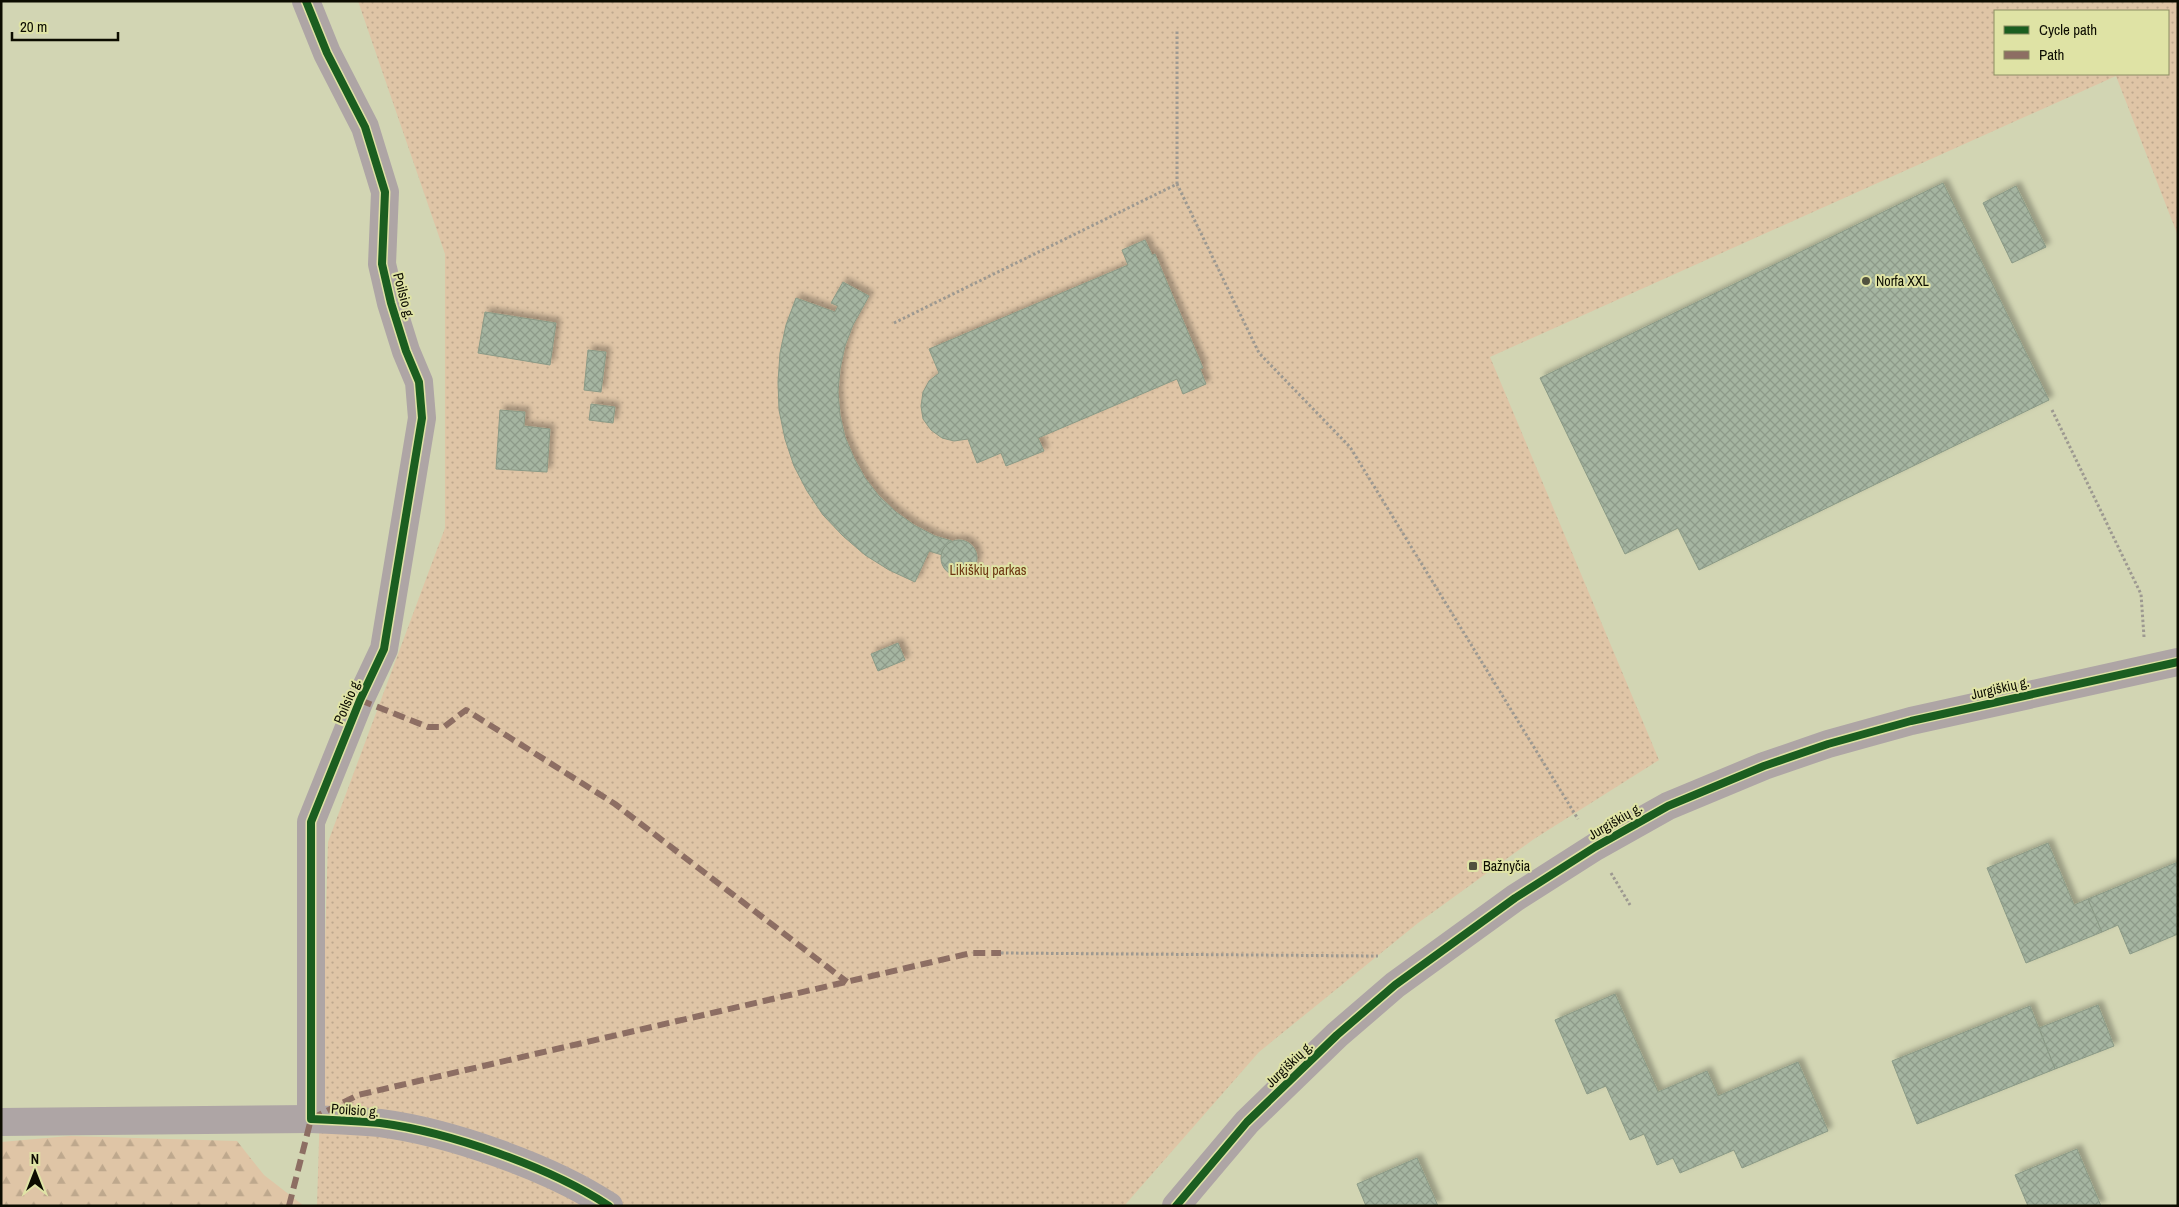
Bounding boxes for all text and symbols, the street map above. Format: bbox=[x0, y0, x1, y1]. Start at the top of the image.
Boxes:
scale bar bbox=[12, 10, 119, 42]
legend bbox=[1994, 10, 2169, 75]
text: 20 m bbox=[20, 16, 47, 37]
text: Cycle path bbox=[2039, 19, 2097, 40]
text: Path bbox=[2039, 44, 2064, 65]
street label: Poilsio g. bbox=[389, 271, 419, 321]
place label: Norfa XXL bbox=[1876, 272, 1930, 290]
marker: Norfa XXL bbox=[1860, 275, 1872, 287]
park label: Likiškių parkas bbox=[949, 561, 1027, 579]
street label: Jurgiškių g. bbox=[1969, 673, 2031, 703]
street label: Poilsio g. bbox=[329, 675, 365, 727]
street label: Jurgiškių g. bbox=[1585, 798, 1645, 844]
place label: Bažnyčia bbox=[1483, 857, 1531, 875]
marker: Bažnyčia bbox=[1467, 860, 1479, 872]
street label: Jurgiškių g. bbox=[1261, 1037, 1317, 1091]
street label: Poilsio g. bbox=[330, 1099, 380, 1121]
north arrow bbox=[10, 1147, 60, 1197]
text: N bbox=[31, 1150, 39, 1168]

